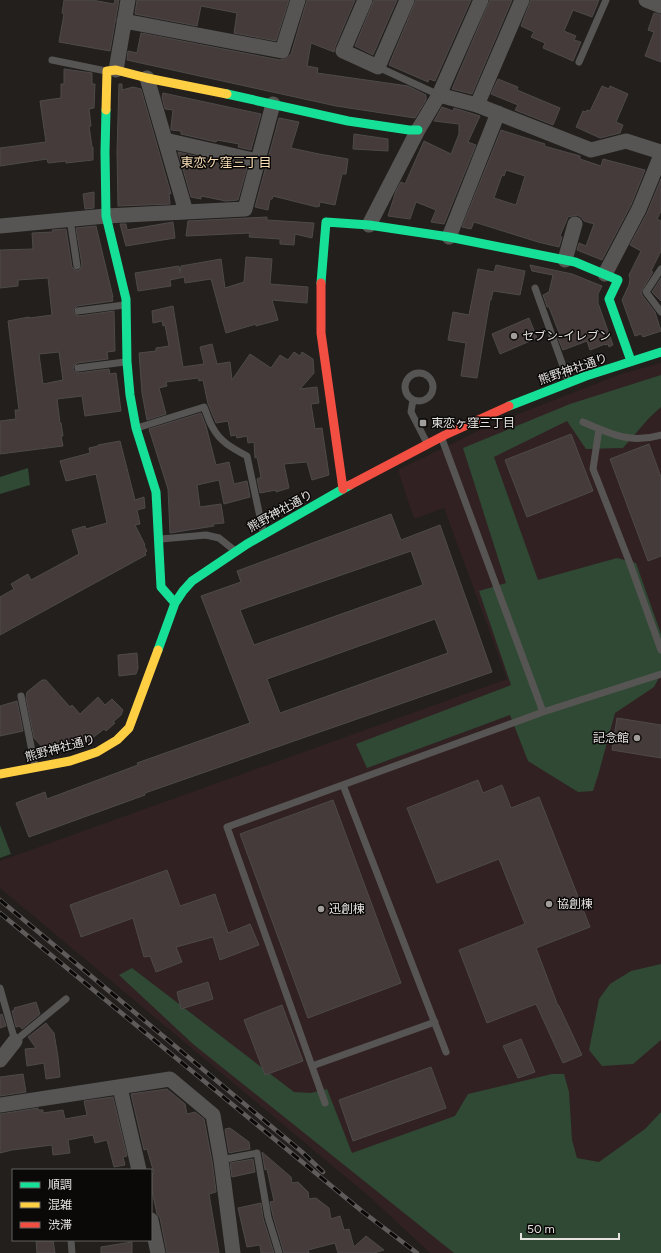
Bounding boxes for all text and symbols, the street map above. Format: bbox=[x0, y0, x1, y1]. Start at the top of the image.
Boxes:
district label: 東恋ケ窪三丁目 bbox=[180, 155, 272, 170]
place label: セブン-イレブン bbox=[522, 329, 611, 343]
marker: セブン-イレブン bbox=[509, 331, 519, 341]
street label: 熊野神社通り bbox=[537, 351, 609, 387]
place label: 東恋ヶ窪三丁目 bbox=[431, 416, 515, 430]
marker: 東恋ヶ窪三丁目 bbox=[418, 418, 428, 428]
street label: 熊野神社通り bbox=[245, 487, 315, 535]
place label: 記念館 bbox=[593, 731, 629, 745]
street label: 熊野神社通り bbox=[23, 732, 97, 764]
marker: 記念館 bbox=[632, 733, 642, 743]
place label: 協創棟 bbox=[557, 897, 593, 911]
marker: 協創棟 bbox=[544, 899, 554, 909]
place label: 迅創棟 bbox=[329, 902, 365, 916]
marker: 迅創棟 bbox=[316, 904, 326, 914]
legend bbox=[12, 1169, 152, 1241]
text: 順調 bbox=[48, 1178, 72, 1192]
text: 混雑 bbox=[48, 1198, 72, 1212]
scale bar bbox=[521, 1215, 619, 1241]
text: 渋滞 bbox=[48, 1218, 72, 1232]
text: 50 m bbox=[527, 1222, 555, 1236]

